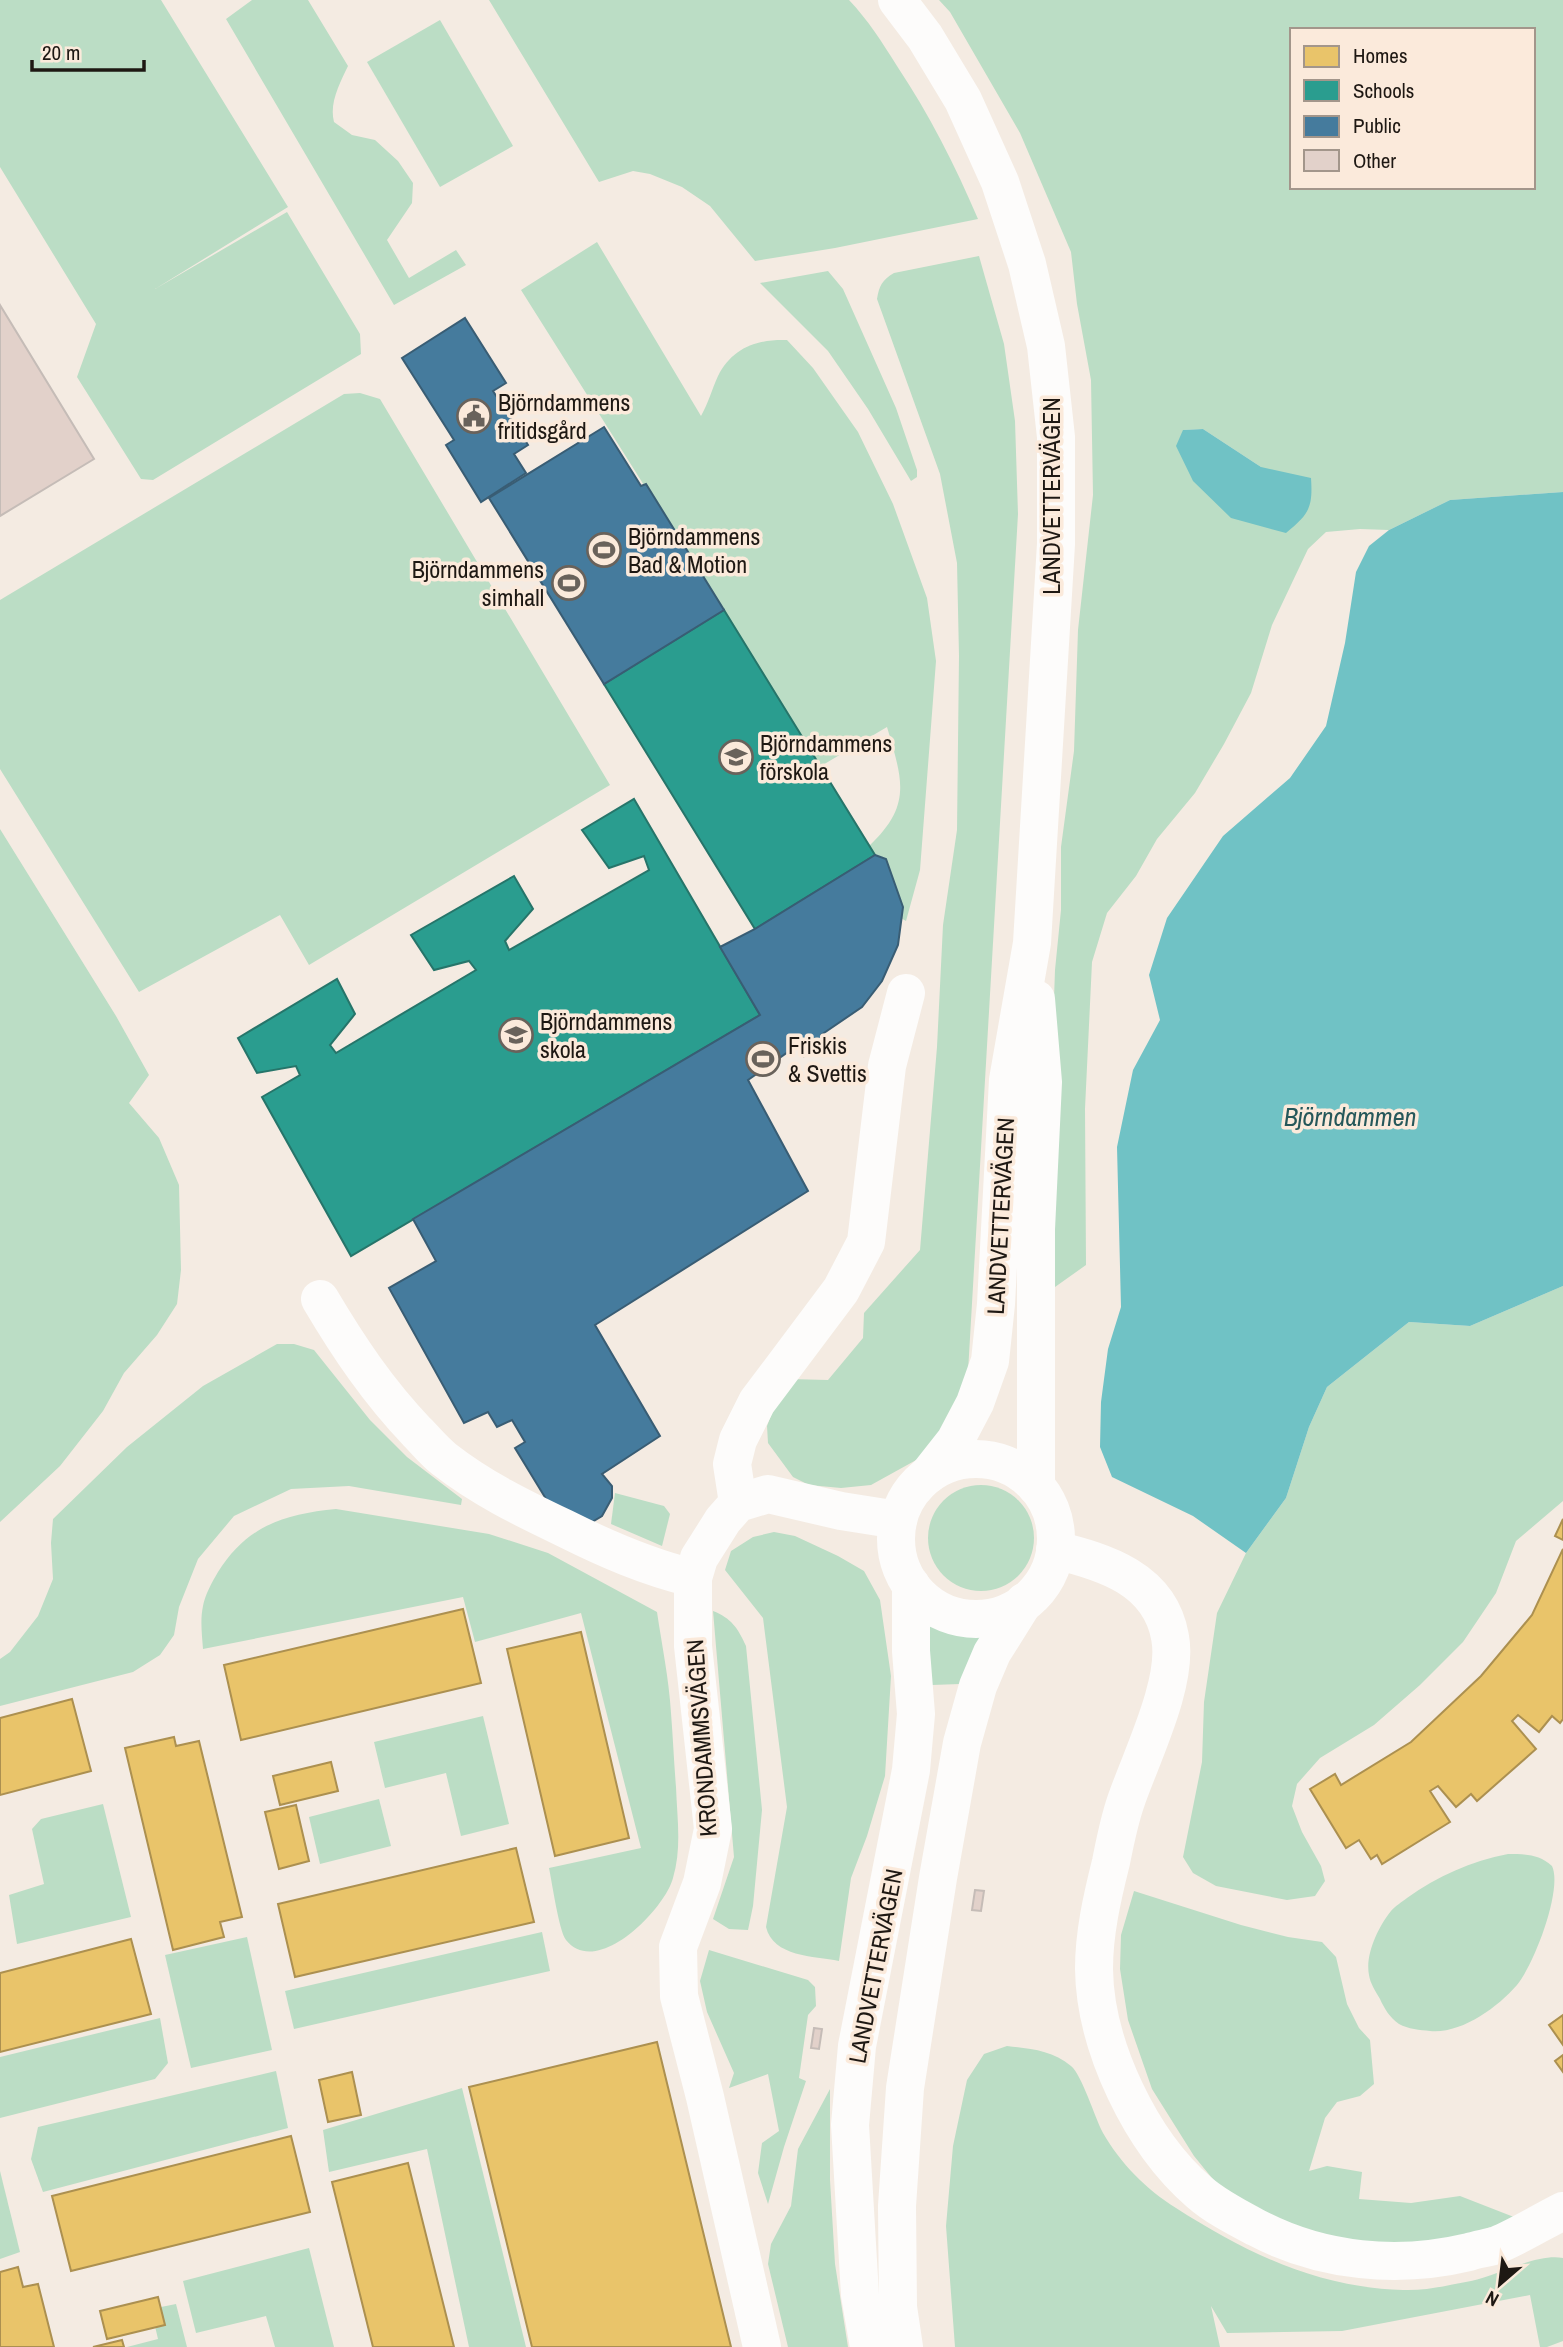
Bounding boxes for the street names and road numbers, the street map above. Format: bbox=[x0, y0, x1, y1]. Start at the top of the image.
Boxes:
street label: LANDVETTERVÄGEN bbox=[1035, 397, 1067, 595]
street label: LANDVETTERVÄGEN bbox=[979, 1117, 1021, 1315]
street label: KRONDAMMSVÄGEN bbox=[678, 1638, 724, 1838]
street label: LANDVETTERVÄGEN bbox=[840, 1866, 910, 2066]

